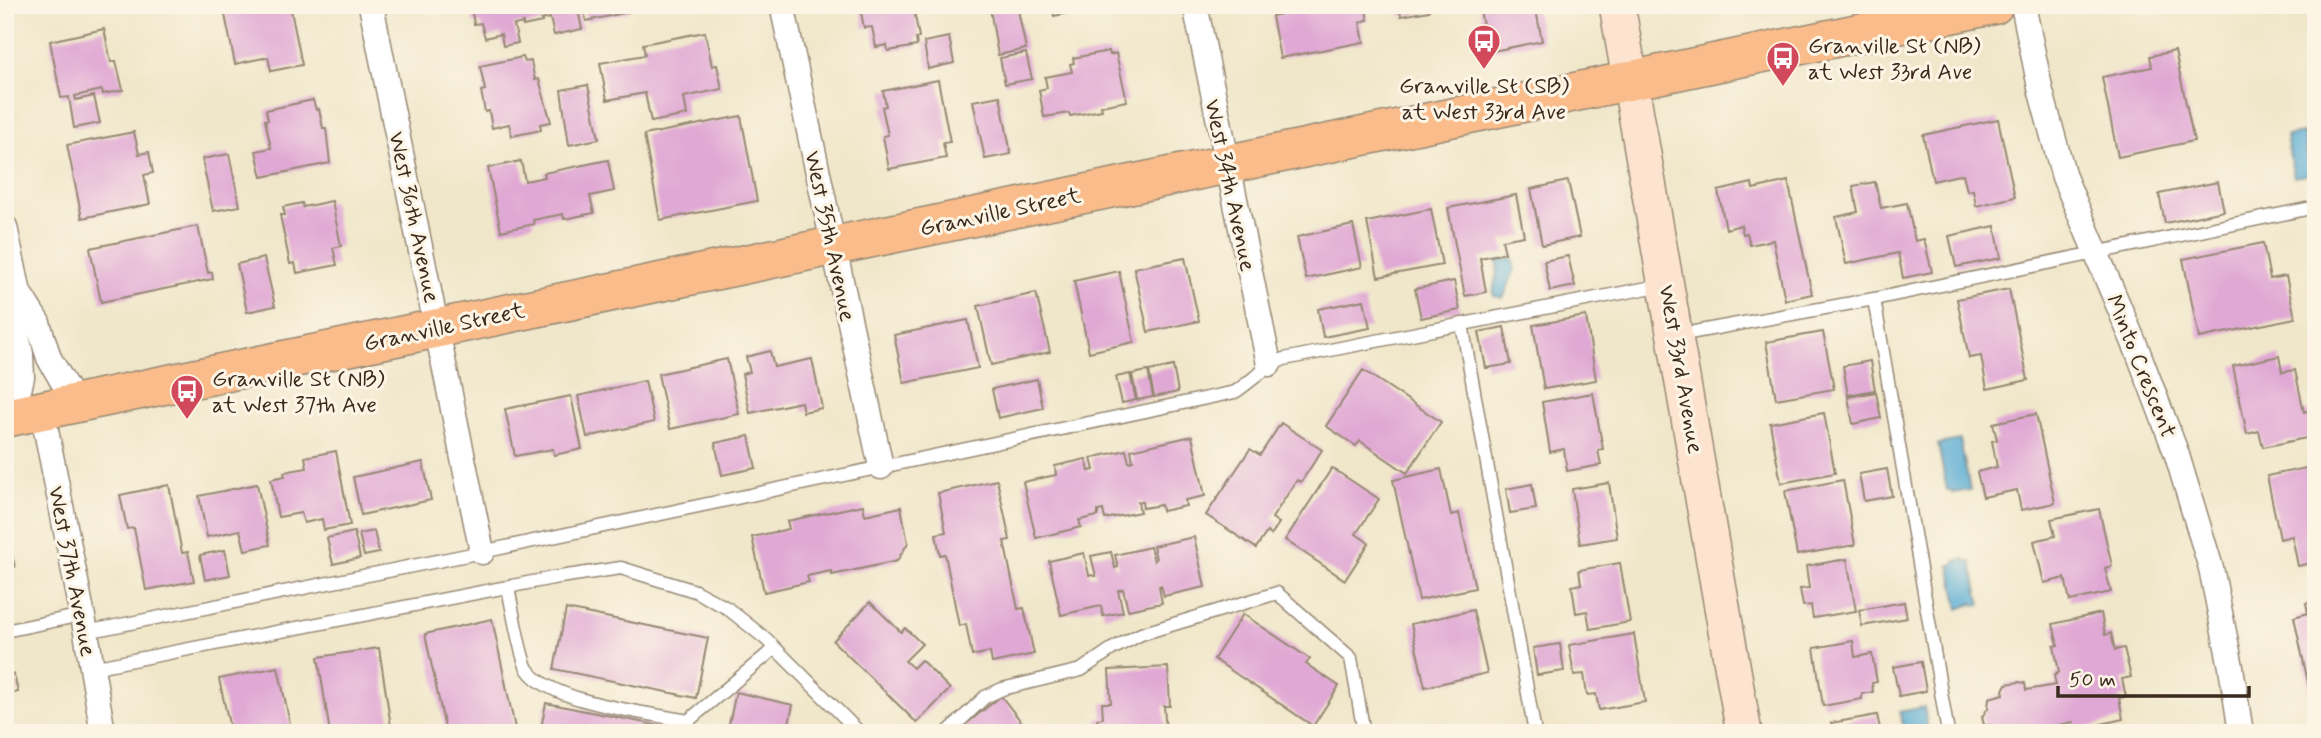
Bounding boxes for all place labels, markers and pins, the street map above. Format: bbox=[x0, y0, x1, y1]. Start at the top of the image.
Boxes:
bus stop icon: Granville St (SB) at West 33rd Ave bbox=[1465, 22, 1503, 71]
place label: Granville St (NB) at West 33rd Ave bbox=[1808, 32, 1981, 88]
bus stop icon: Granville St (NB) at West 33rd Ave bbox=[1764, 39, 1802, 88]
place label: Granville St (SB) at West 33rd Ave bbox=[1399, 72, 1569, 128]
place label: Granville St (NB) at West 37th Ave bbox=[212, 365, 385, 421]
bus stop icon: Granville St (NB) at West 37th Ave bbox=[168, 372, 206, 421]

